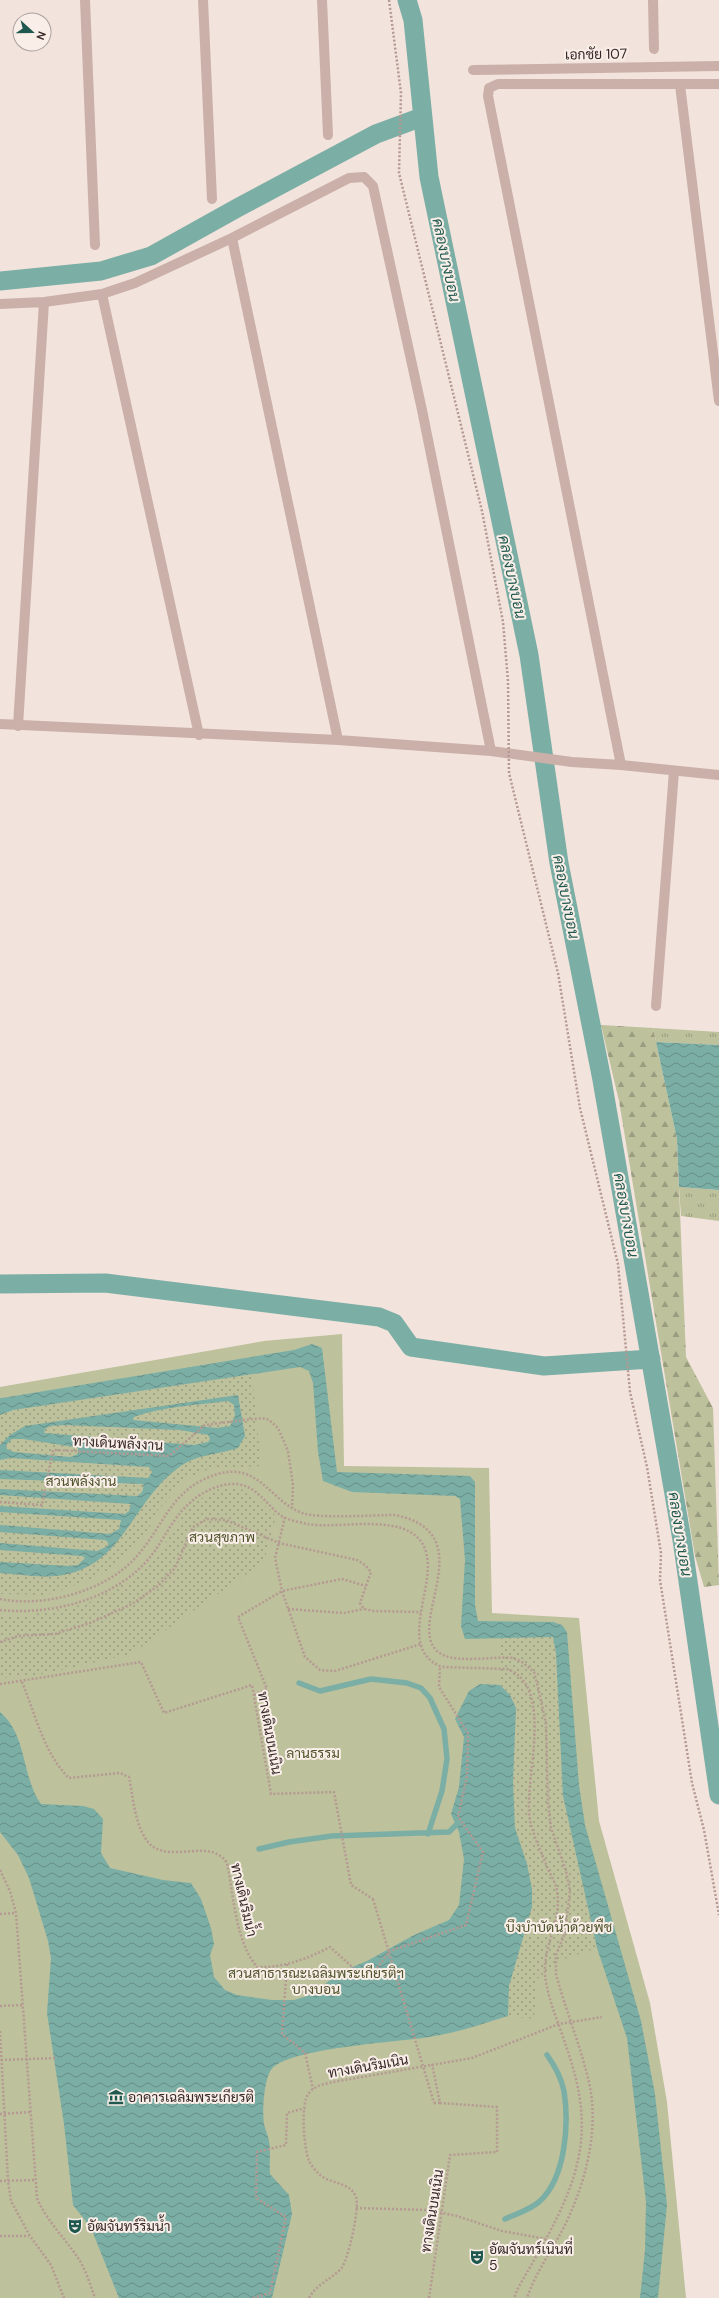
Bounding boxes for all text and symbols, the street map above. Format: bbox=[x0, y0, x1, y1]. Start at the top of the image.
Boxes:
north arrow bbox=[12, 12, 52, 52]
text: N bbox=[33, 29, 49, 42]
street label: เอกชัย 107 bbox=[565, 44, 627, 64]
water label: คลองบางบอน bbox=[427, 216, 465, 304]
water label: คลองบางบอน bbox=[493, 533, 531, 621]
water label: คลองบางบอน bbox=[548, 853, 584, 941]
water label: คลองบางบอน bbox=[609, 1171, 643, 1259]
street label: ทางเดินพลังงาน bbox=[72, 1432, 164, 1454]
park label: สวนพลังงาน bbox=[46, 1472, 116, 1490]
water label: คลองบางบอน bbox=[663, 1490, 697, 1578]
park label: สวนสุขภาพ bbox=[189, 1528, 255, 1547]
street label: ทางเดินบนเนิน bbox=[254, 1690, 286, 1776]
park label: ลานธรรม bbox=[286, 1744, 340, 1762]
street label: ทางเดินริมน้ำ bbox=[227, 1861, 264, 1939]
park label: บึงบำบัดน้ำด้วยพืช bbox=[506, 1915, 612, 1936]
park label: สวนสาธารณะเฉลิมพระเกียรติฯ บางบอน bbox=[228, 1964, 404, 1998]
street label: ทางเดินริมเนิน bbox=[326, 2050, 410, 2082]
museum icon: อาคารเฉลิมพระเกียรติ bbox=[107, 2088, 125, 2106]
place label: อาคารเฉลิมพระเกียรติ bbox=[128, 2088, 254, 2106]
street label: ทางเดินบนเนิน bbox=[417, 2168, 447, 2254]
place label: อัฒจันทร์ริมน้ำ bbox=[87, 2214, 171, 2235]
theatre icon: อัฒจันทร์ริมน้ำ bbox=[66, 2217, 84, 2235]
place label: อัฒจันทร์เนินที่ 5 bbox=[489, 2237, 573, 2274]
theatre icon: อัฒจันทร์เนินที่ 5 bbox=[468, 2248, 486, 2266]

